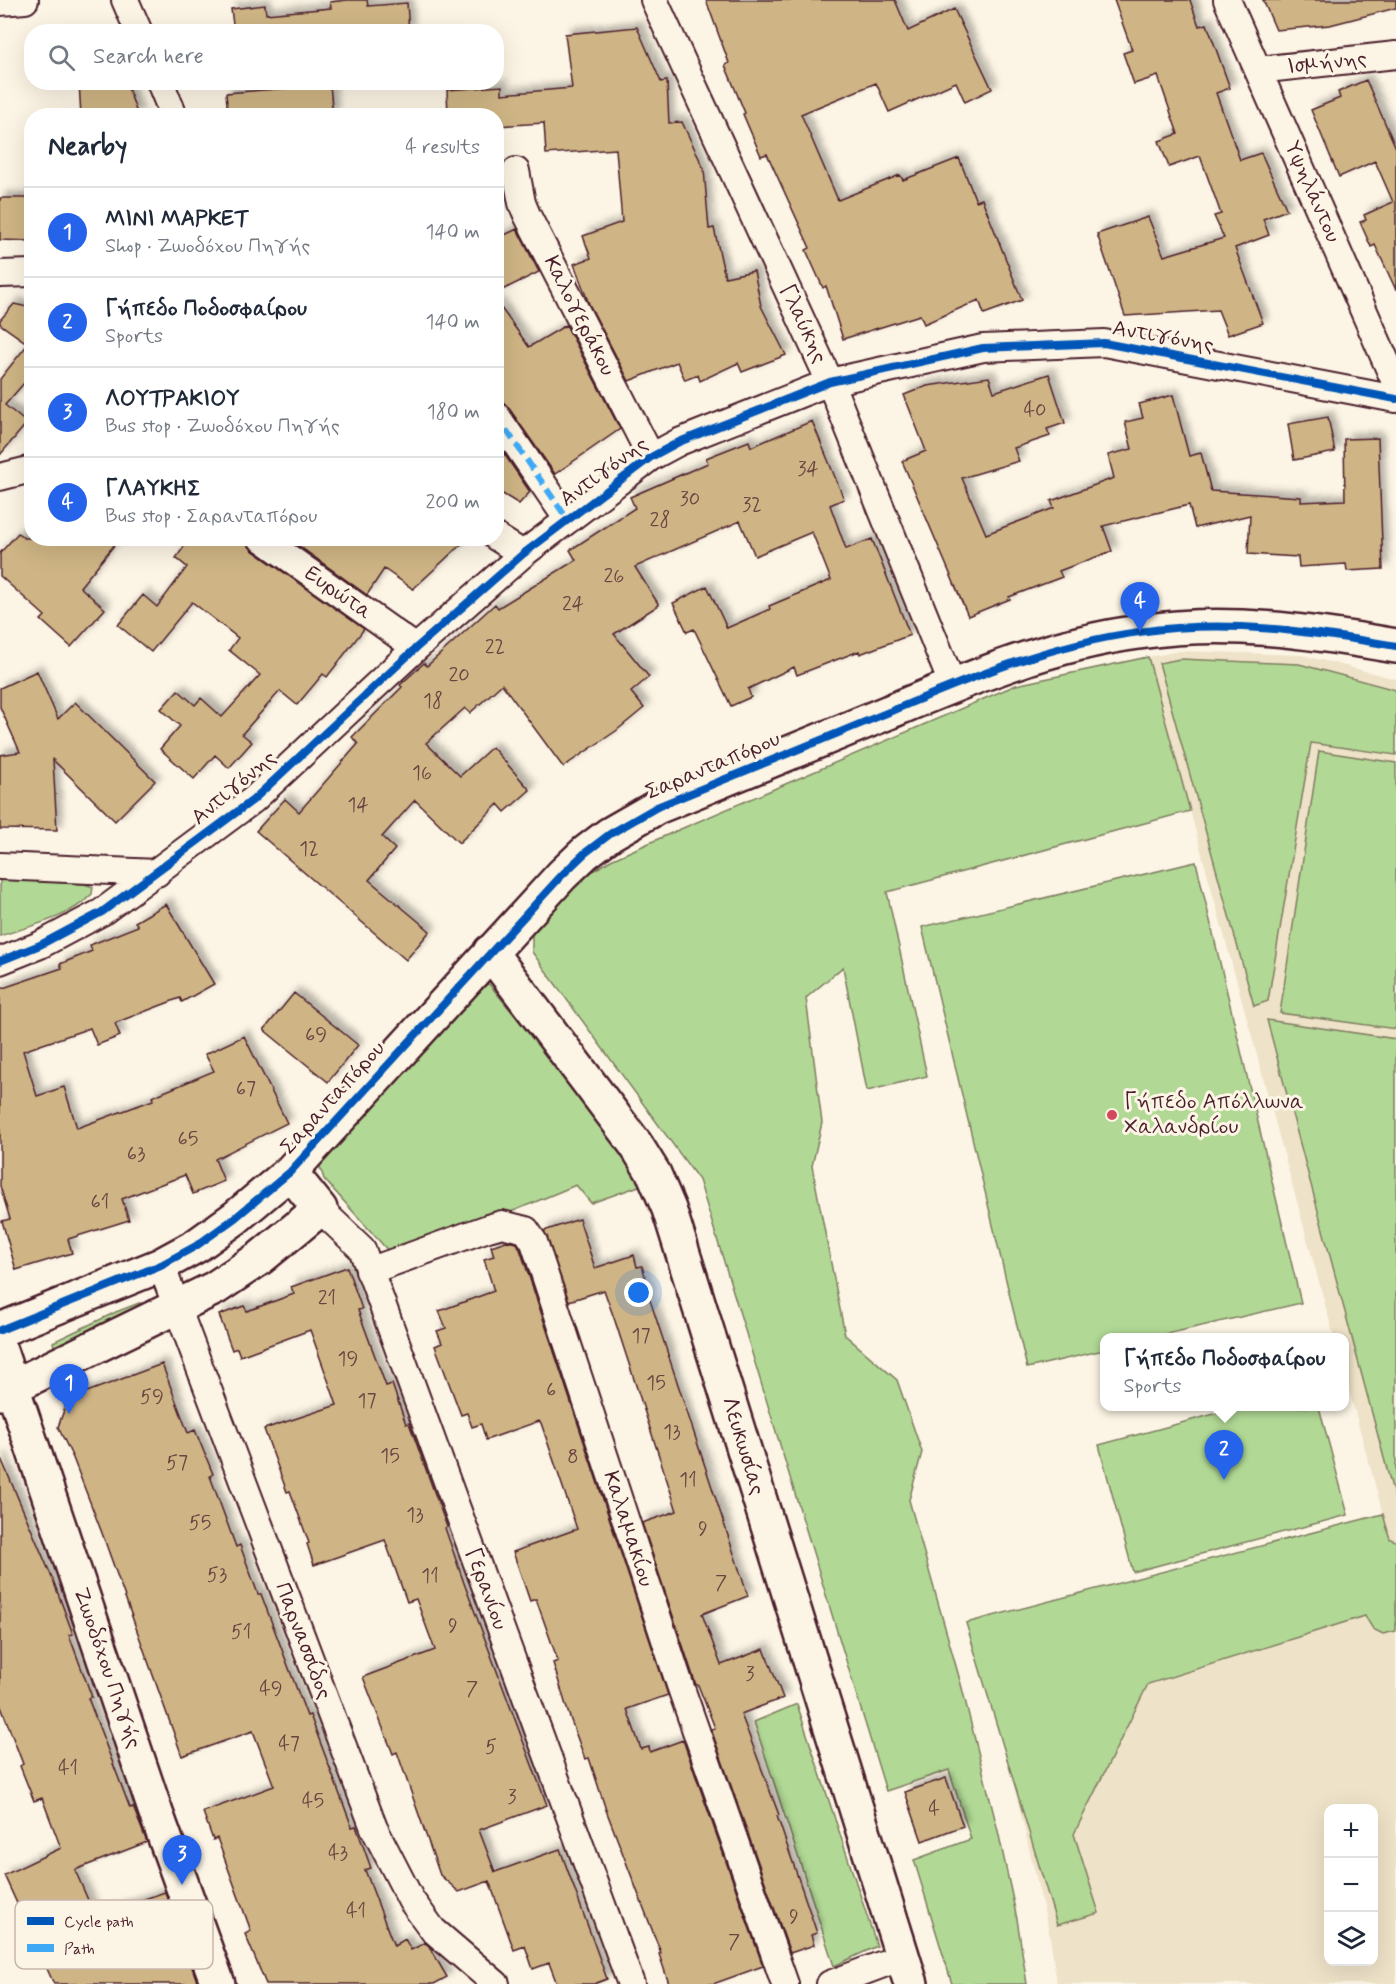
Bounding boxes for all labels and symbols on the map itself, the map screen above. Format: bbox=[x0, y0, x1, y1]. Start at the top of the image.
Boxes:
street label: Ισμήνης bbox=[1286, 45, 1368, 81]
street label: Υψηλάντου bbox=[1277, 137, 1347, 247]
street label: Καλογεράκου bbox=[537, 251, 621, 381]
street label: Γλαύκης bbox=[773, 280, 833, 368]
street label: Αντιγόνης bbox=[1110, 314, 1216, 360]
house number: 40 bbox=[1023, 397, 1047, 424]
street label: Αντιγόνης bbox=[554, 431, 654, 513]
house number: 34 bbox=[797, 456, 819, 483]
house number: 30 bbox=[680, 486, 700, 513]
house number: 32 bbox=[742, 492, 762, 519]
house number: 28 bbox=[650, 507, 670, 534]
street label: Ευρώτα bbox=[299, 560, 377, 626]
house number: 26 bbox=[604, 563, 624, 590]
pin: 4 bbox=[1120, 582, 1160, 632]
house number: 24 bbox=[562, 591, 584, 618]
house number: 22 bbox=[485, 634, 505, 661]
house number: 20 bbox=[448, 662, 470, 689]
house number: 18 bbox=[423, 688, 443, 715]
street label: Σαρανταπόρου bbox=[641, 725, 785, 807]
street label: Αντιγόνης bbox=[186, 744, 282, 832]
house number: 16 bbox=[412, 760, 432, 787]
house number: 14 bbox=[347, 792, 369, 819]
house number: 12 bbox=[299, 836, 319, 863]
house number: 69 bbox=[305, 1022, 327, 1049]
street label: Σαρανταπόρου bbox=[275, 1035, 392, 1161]
house number: 67 bbox=[236, 1076, 256, 1103]
place label: Γήπεδο Απόλλωνα Χαλανδρίου bbox=[1124, 1088, 1304, 1141]
marker: Γήπεδο Απόλλωνα Χαλανδρίου bbox=[1105, 1108, 1119, 1122]
house number: 65 bbox=[178, 1126, 198, 1153]
house number: 63 bbox=[127, 1141, 145, 1168]
house number: 61 bbox=[91, 1189, 109, 1216]
your location bbox=[624, 1278, 653, 1307]
house number: 21 bbox=[318, 1285, 336, 1312]
house number: 17 bbox=[632, 1323, 651, 1350]
house number: 19 bbox=[338, 1346, 358, 1373]
pin: 1 bbox=[50, 1364, 88, 1414]
house number: 15 bbox=[646, 1370, 666, 1397]
house number: 6 bbox=[546, 1377, 556, 1404]
house number: 59 bbox=[140, 1384, 164, 1411]
house number: 17 bbox=[358, 1388, 377, 1415]
street label: Λευκωσίας bbox=[715, 1393, 771, 1499]
house number: 13 bbox=[663, 1419, 681, 1446]
pin: 2 bbox=[1204, 1430, 1244, 1480]
house number: 15 bbox=[380, 1443, 400, 1470]
house number: 8 bbox=[567, 1444, 579, 1471]
house number: 57 bbox=[166, 1450, 188, 1477]
house number: 11 bbox=[679, 1467, 697, 1494]
street label: Καλαμακίου bbox=[596, 1468, 660, 1591]
house number: 13 bbox=[406, 1502, 424, 1529]
house number: 55 bbox=[189, 1510, 211, 1537]
house number: 9 bbox=[698, 1516, 708, 1543]
street label: Γερανίου bbox=[458, 1544, 514, 1634]
house number: 53 bbox=[207, 1562, 227, 1589]
house number: 11 bbox=[421, 1563, 439, 1590]
house number: 7 bbox=[715, 1570, 727, 1597]
street label: Παρνασσίδος bbox=[268, 1579, 338, 1703]
street label: Ζωοδόχου Πηγής bbox=[66, 1584, 148, 1752]
house number: 9 bbox=[448, 1613, 458, 1640]
house number: 51 bbox=[231, 1619, 251, 1646]
house number: 3 bbox=[745, 1661, 755, 1688]
house number: 49 bbox=[259, 1676, 283, 1703]
house number: 7 bbox=[466, 1676, 478, 1703]
house number: 47 bbox=[278, 1731, 300, 1758]
house number: 5 bbox=[485, 1734, 497, 1761]
house number: 41 bbox=[58, 1755, 78, 1782]
house number: 3 bbox=[507, 1784, 517, 1811]
house number: 45 bbox=[302, 1788, 324, 1815]
house number: 4 bbox=[928, 1796, 940, 1823]
pin: 3 bbox=[162, 1836, 201, 1885]
house number: 43 bbox=[328, 1840, 348, 1867]
house number: 41 bbox=[346, 1898, 366, 1925]
legend bbox=[15, 1900, 213, 1969]
house number: 9 bbox=[789, 1904, 799, 1931]
text: Cycle path bbox=[64, 1912, 134, 1933]
house number: 7 bbox=[728, 1929, 740, 1956]
text: Path bbox=[64, 1939, 95, 1960]

